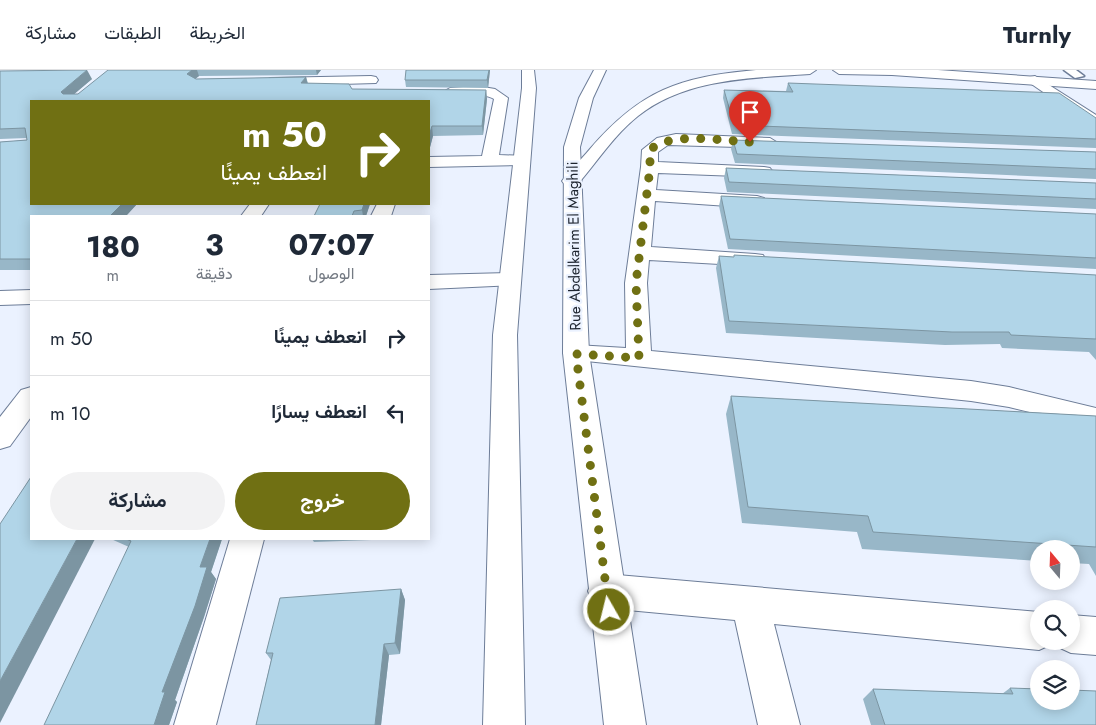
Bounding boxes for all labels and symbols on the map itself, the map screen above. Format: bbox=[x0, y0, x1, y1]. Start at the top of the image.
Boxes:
pin bbox=[729, 91, 771, 142]
street label: Rue Abdelkarim El Maghili bbox=[562, 161, 586, 331]
north arrow bbox=[1030, 540, 1080, 590]
position arrow bbox=[582, 583, 634, 635]

